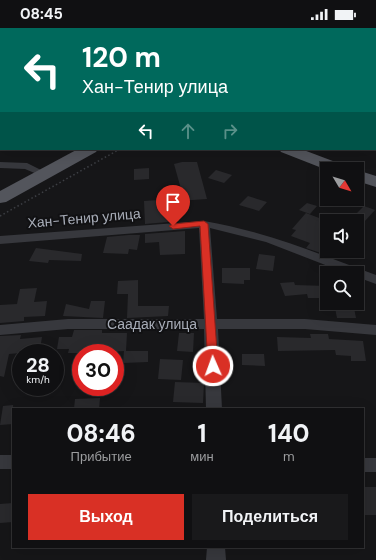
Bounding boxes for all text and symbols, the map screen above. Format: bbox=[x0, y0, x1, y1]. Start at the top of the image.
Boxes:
text: 08:45 bbox=[20, 4, 63, 24]
text: 120 m bbox=[82, 39, 161, 76]
icon: left bbox=[16, 44, 68, 96]
text: Хан-Тенир улица bbox=[82, 75, 228, 99]
icon: left bbox=[135, 120, 157, 142]
icon: ahead bbox=[177, 120, 199, 142]
icon: right bbox=[219, 120, 241, 142]
north arrow bbox=[320, 162, 364, 206]
map controls bbox=[320, 162, 364, 310]
pin bbox=[156, 185, 190, 226]
icon: arrive bbox=[162, 191, 184, 213]
street label: Хан-Тенир улица bbox=[27, 204, 142, 232]
button: sound bbox=[320, 214, 364, 258]
button: search bbox=[320, 266, 364, 310]
street label: Саадак улица bbox=[107, 315, 197, 333]
speed limit sign: 30 bbox=[72, 344, 124, 396]
position arrow bbox=[192, 345, 234, 387]
text: 28 bbox=[26, 352, 50, 378]
text: km/h bbox=[26, 373, 50, 386]
text: 08:46 bbox=[66, 418, 136, 449]
text: 1 bbox=[198, 418, 206, 449]
text: 140 bbox=[268, 418, 310, 449]
text: Прибытие bbox=[71, 448, 132, 465]
text: мин bbox=[190, 448, 214, 465]
text: m bbox=[283, 448, 295, 465]
button: Выход bbox=[28, 494, 184, 540]
button: Поделиться bbox=[192, 494, 348, 540]

